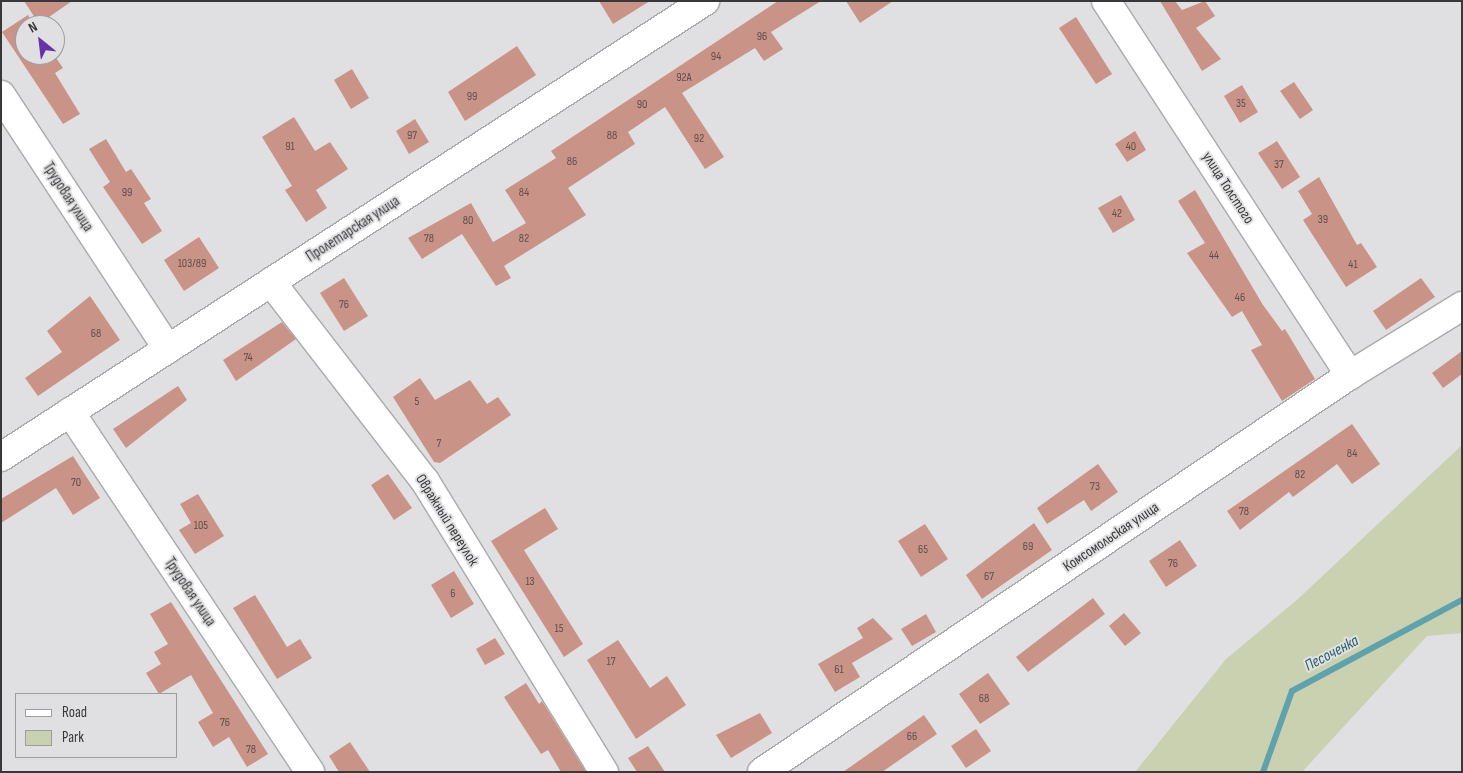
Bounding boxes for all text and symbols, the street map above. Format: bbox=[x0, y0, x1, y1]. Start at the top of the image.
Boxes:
north arrow bbox=[15, 15, 65, 65]
text: N bbox=[26, 18, 40, 37]
house number: 96 bbox=[757, 30, 767, 44]
house number: 94 bbox=[711, 50, 721, 64]
house number: 92А bbox=[676, 71, 692, 85]
house number: 99 bbox=[467, 90, 477, 104]
house number: 35 bbox=[1236, 97, 1246, 111]
house number: 90 bbox=[637, 98, 647, 112]
house number: 97 bbox=[407, 129, 417, 143]
house number: 88 bbox=[607, 129, 617, 143]
house number: 92 bbox=[694, 132, 704, 146]
house number: 91 bbox=[285, 140, 295, 154]
house number: 40 bbox=[1126, 140, 1136, 154]
street label: улица Толстого bbox=[1198, 149, 1258, 227]
house number: 86 bbox=[567, 155, 577, 169]
house number: 37 bbox=[1274, 158, 1284, 172]
street label: Трудовая улица bbox=[39, 159, 97, 235]
house number: 99 bbox=[122, 186, 132, 200]
house number: 84 bbox=[519, 186, 529, 200]
street label: Пролетарская улица bbox=[303, 192, 403, 266]
house number: 42 bbox=[1112, 207, 1122, 221]
house number: 39 bbox=[1318, 213, 1328, 227]
house number: 80 bbox=[463, 214, 473, 228]
house number: 78 bbox=[424, 232, 434, 246]
house number: 82 bbox=[519, 232, 529, 246]
house number: 44 bbox=[1209, 249, 1219, 263]
house number: 103/89 bbox=[178, 257, 206, 271]
house number: 41 bbox=[1348, 258, 1358, 272]
house number: 46 bbox=[1235, 291, 1245, 305]
house number: 76 bbox=[339, 298, 349, 312]
house number: 68 bbox=[91, 327, 101, 341]
house number: 74 bbox=[243, 351, 253, 365]
house number: 5 bbox=[415, 395, 419, 409]
house number: 7 bbox=[437, 437, 441, 451]
house number: 84 bbox=[1347, 447, 1357, 461]
house number: 82 bbox=[1295, 468, 1305, 482]
street label: Овражный переулок bbox=[412, 471, 482, 569]
house number: 70 bbox=[71, 476, 81, 490]
house number: 73 bbox=[1090, 480, 1100, 494]
street label: Комсомольская улица bbox=[1060, 498, 1162, 576]
house number: 78 bbox=[1239, 505, 1249, 519]
house number: 105 bbox=[194, 519, 208, 533]
house number: 69 bbox=[1023, 540, 1033, 554]
house number: 65 bbox=[918, 543, 928, 557]
street label: Трудовая улица bbox=[161, 554, 219, 630]
house number: 76 bbox=[1168, 557, 1178, 571]
house number: 67 bbox=[984, 570, 994, 584]
house number: 13 bbox=[525, 575, 535, 589]
house number: 6 bbox=[450, 587, 456, 601]
house number: 15 bbox=[554, 622, 564, 636]
water label: Песоченка bbox=[1302, 632, 1362, 676]
house number: 17 bbox=[607, 655, 615, 669]
house number: 61 bbox=[834, 663, 844, 677]
house number: 68 bbox=[979, 692, 989, 706]
legend bbox=[15, 693, 178, 758]
text: Road bbox=[62, 703, 87, 722]
house number: 76 bbox=[220, 716, 230, 730]
text: Park bbox=[62, 728, 84, 747]
house number: 66 bbox=[907, 730, 917, 744]
house number: 78 bbox=[246, 743, 256, 757]

